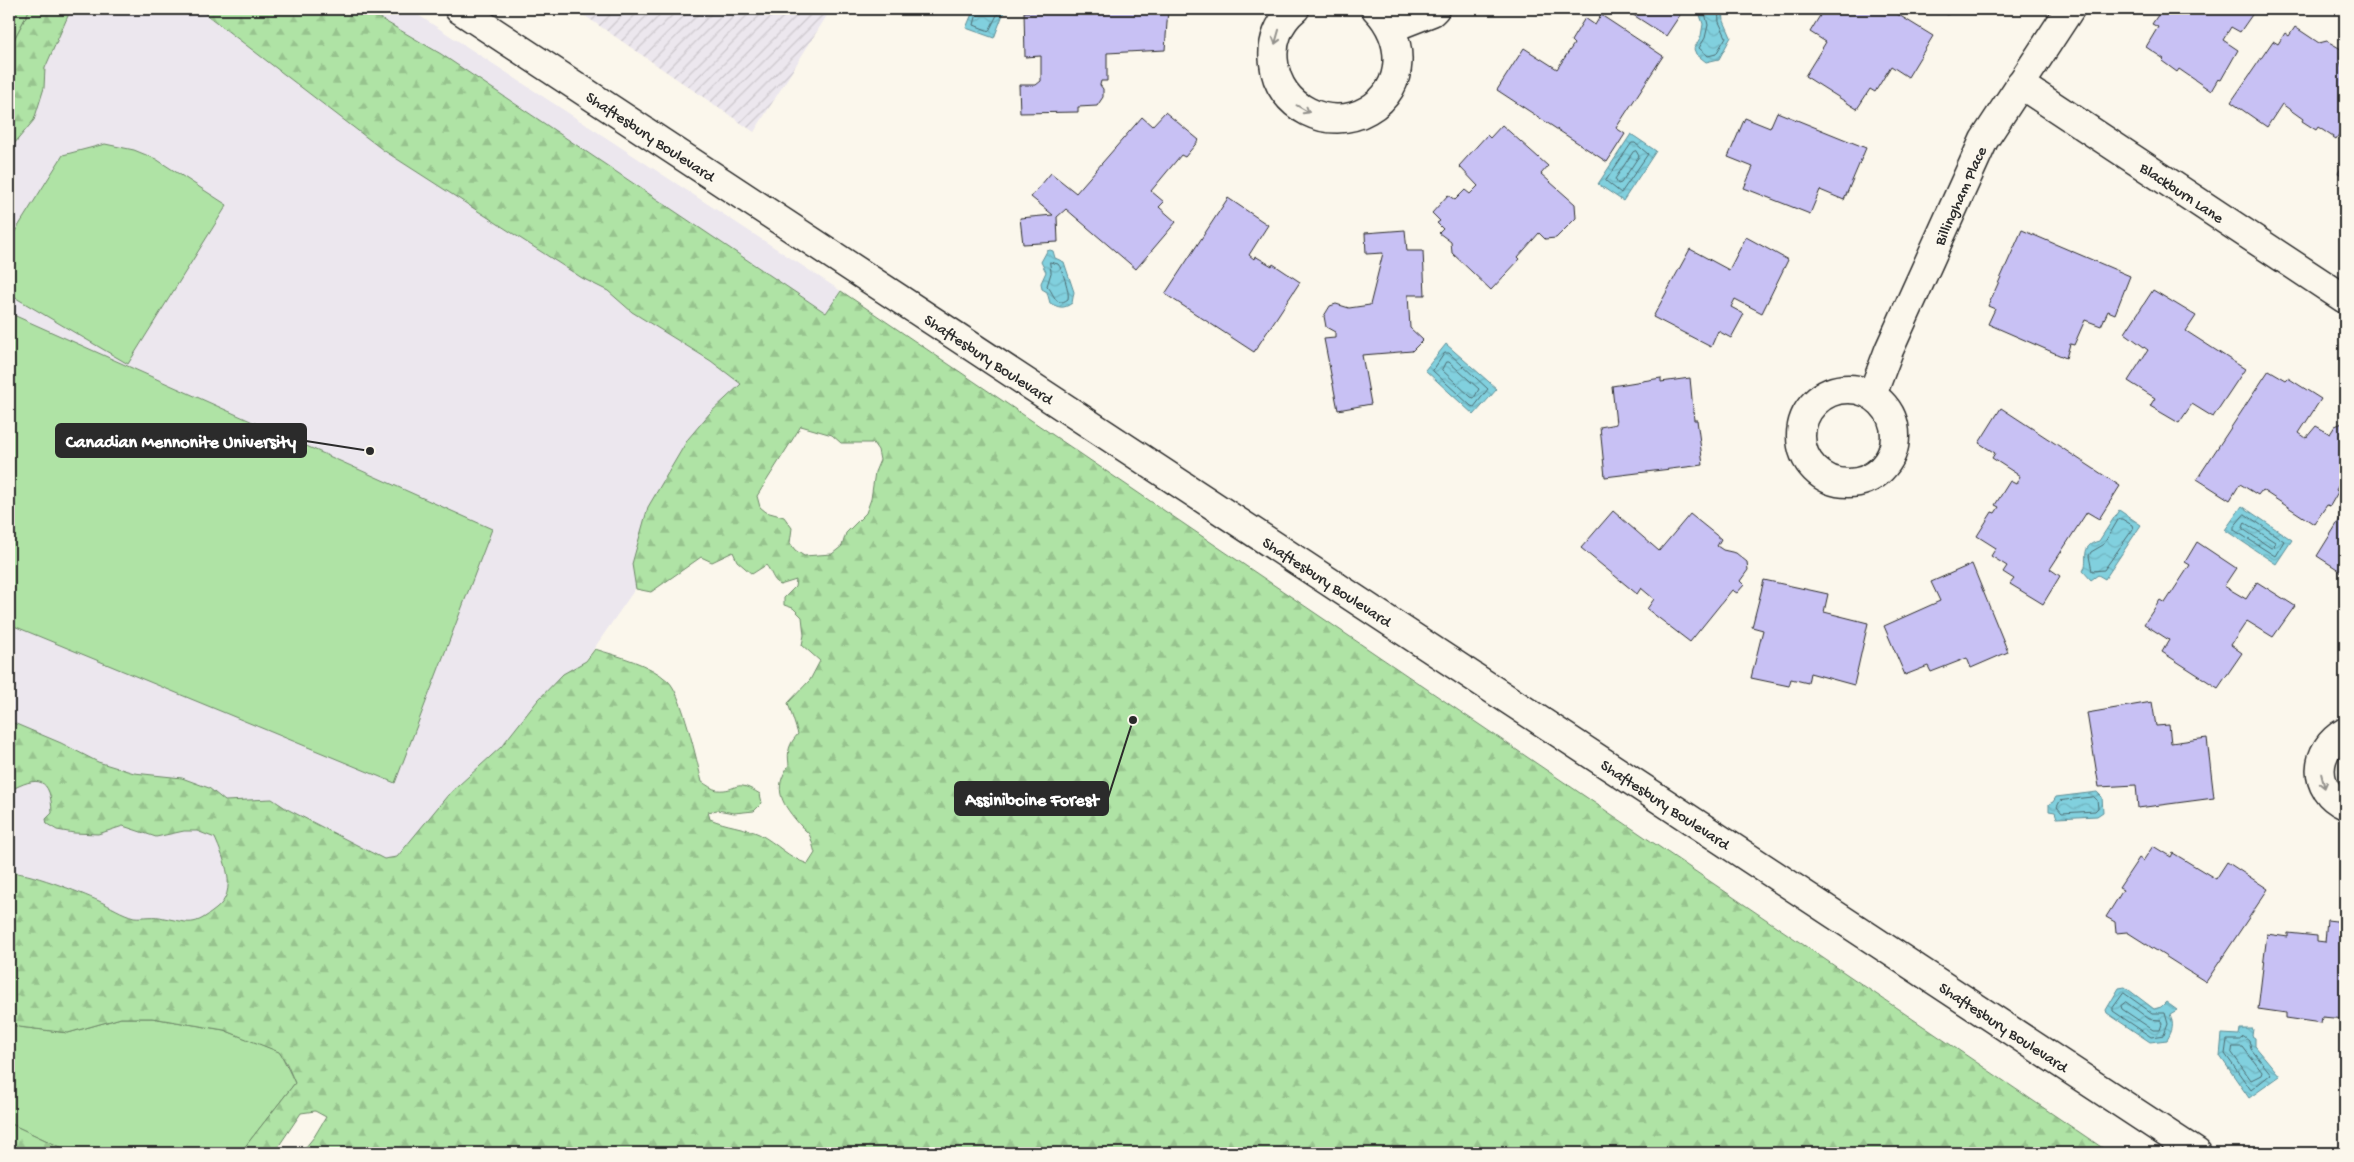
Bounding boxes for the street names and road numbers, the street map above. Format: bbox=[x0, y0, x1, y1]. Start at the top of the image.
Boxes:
street label: Shaftesbury Boulevard bbox=[581, 89, 719, 189]
street label: Billingham Place bbox=[1931, 144, 1993, 250]
street label: Blackburn Lane bbox=[2134, 159, 2227, 230]
street label: Shaftesbury Boulevard bbox=[919, 312, 1057, 411]
street label: Shaftesbury Boulevard bbox=[1258, 534, 1395, 634]
street label: Shaftesbury Boulevard bbox=[1596, 757, 1734, 857]
street label: Shaftesbury Boulevard bbox=[1934, 980, 2072, 1079]

